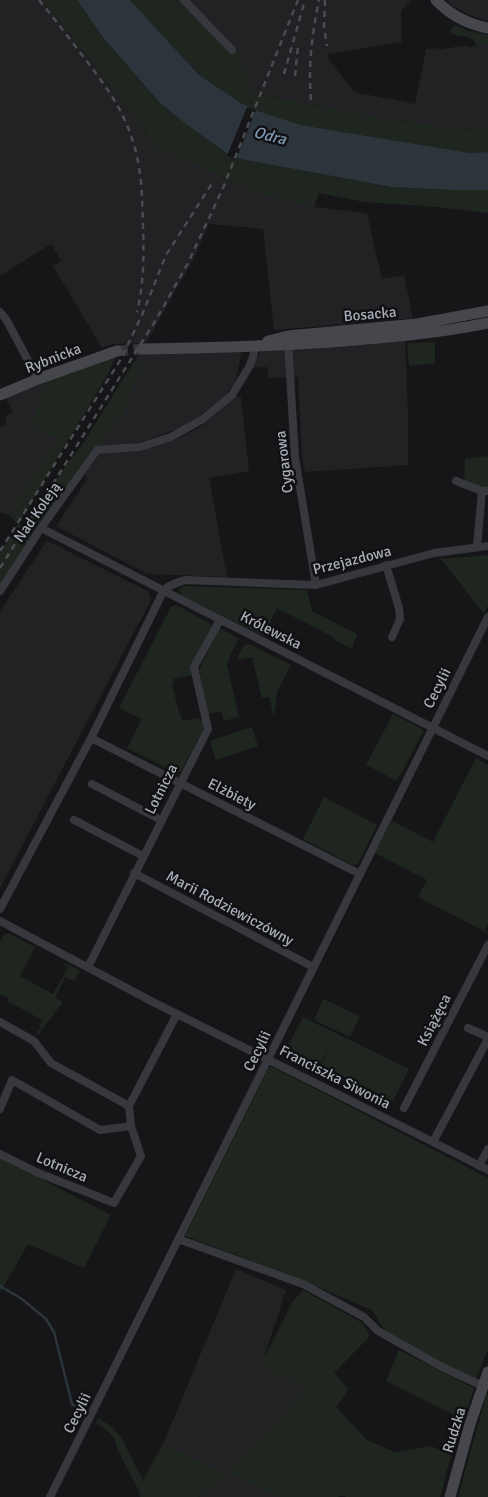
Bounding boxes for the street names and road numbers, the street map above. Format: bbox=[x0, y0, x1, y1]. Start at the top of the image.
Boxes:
street label: Bosacka bbox=[343, 303, 397, 325]
street label: Rybnicka bbox=[23, 339, 83, 377]
street label: Cygarowa bbox=[271, 430, 297, 494]
street label: Nad Koleją bbox=[10, 478, 64, 545]
street label: Przejazdowa bbox=[311, 542, 393, 578]
street label: Królewska bbox=[237, 607, 305, 653]
street label: Cecylii bbox=[419, 665, 455, 711]
street label: Lotnicza bbox=[141, 761, 181, 817]
street label: Elżbiety bbox=[205, 774, 259, 814]
street label: Marii Rodziewiczówny bbox=[163, 867, 297, 949]
street label: Książęca bbox=[413, 991, 455, 1049]
street label: Cecylii bbox=[239, 1028, 275, 1074]
street label: Franciszka Siwonia bbox=[276, 1041, 394, 1113]
street label: Lotnicza bbox=[34, 1148, 90, 1186]
street label: Cecylii bbox=[59, 1390, 95, 1436]
street label: Rudzka bbox=[439, 1405, 469, 1455]

